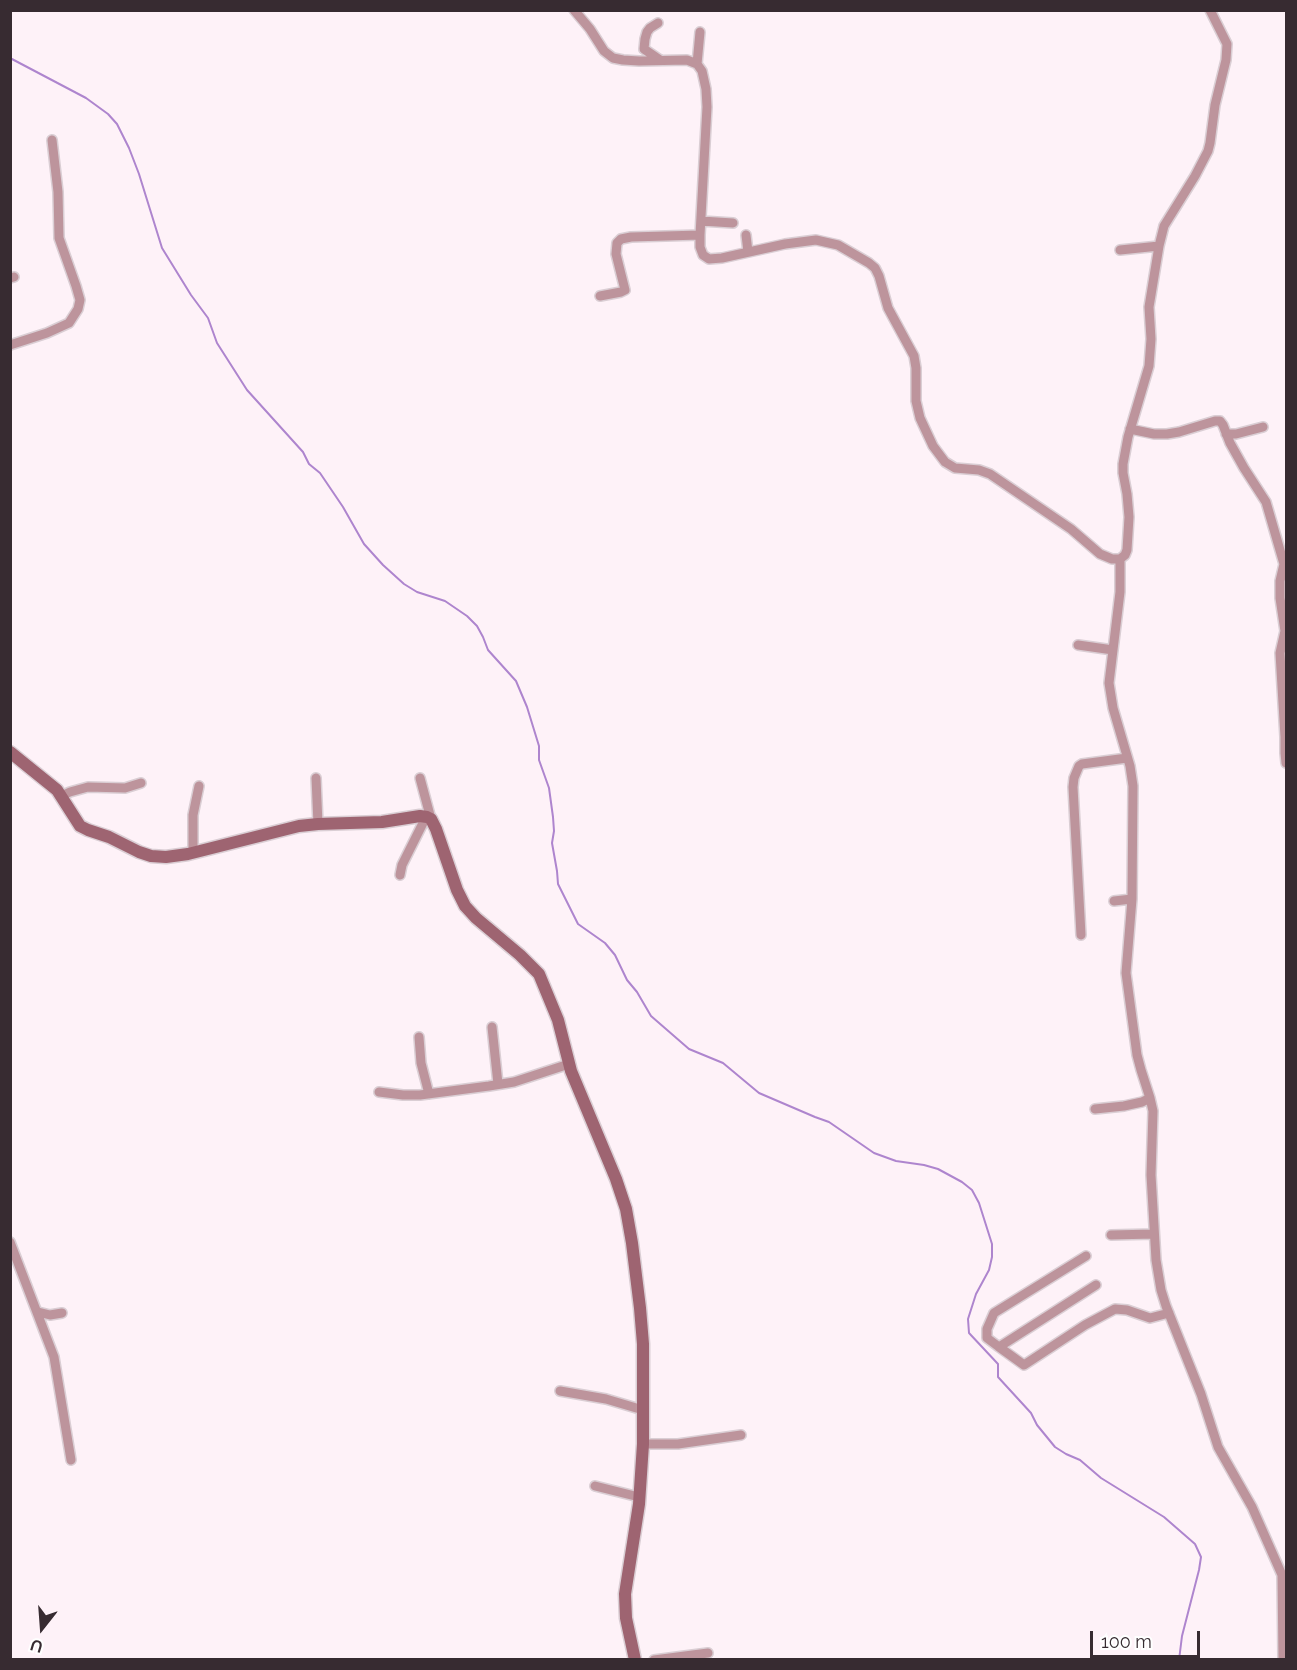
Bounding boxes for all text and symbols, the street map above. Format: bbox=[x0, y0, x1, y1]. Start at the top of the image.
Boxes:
north arrow bbox=[12, 1598, 72, 1658]
scale bar bbox=[1093, 1619, 1202, 1657]
text: 100 m bbox=[1101, 1631, 1152, 1652]
text: U bbox=[28, 1635, 45, 1657]

